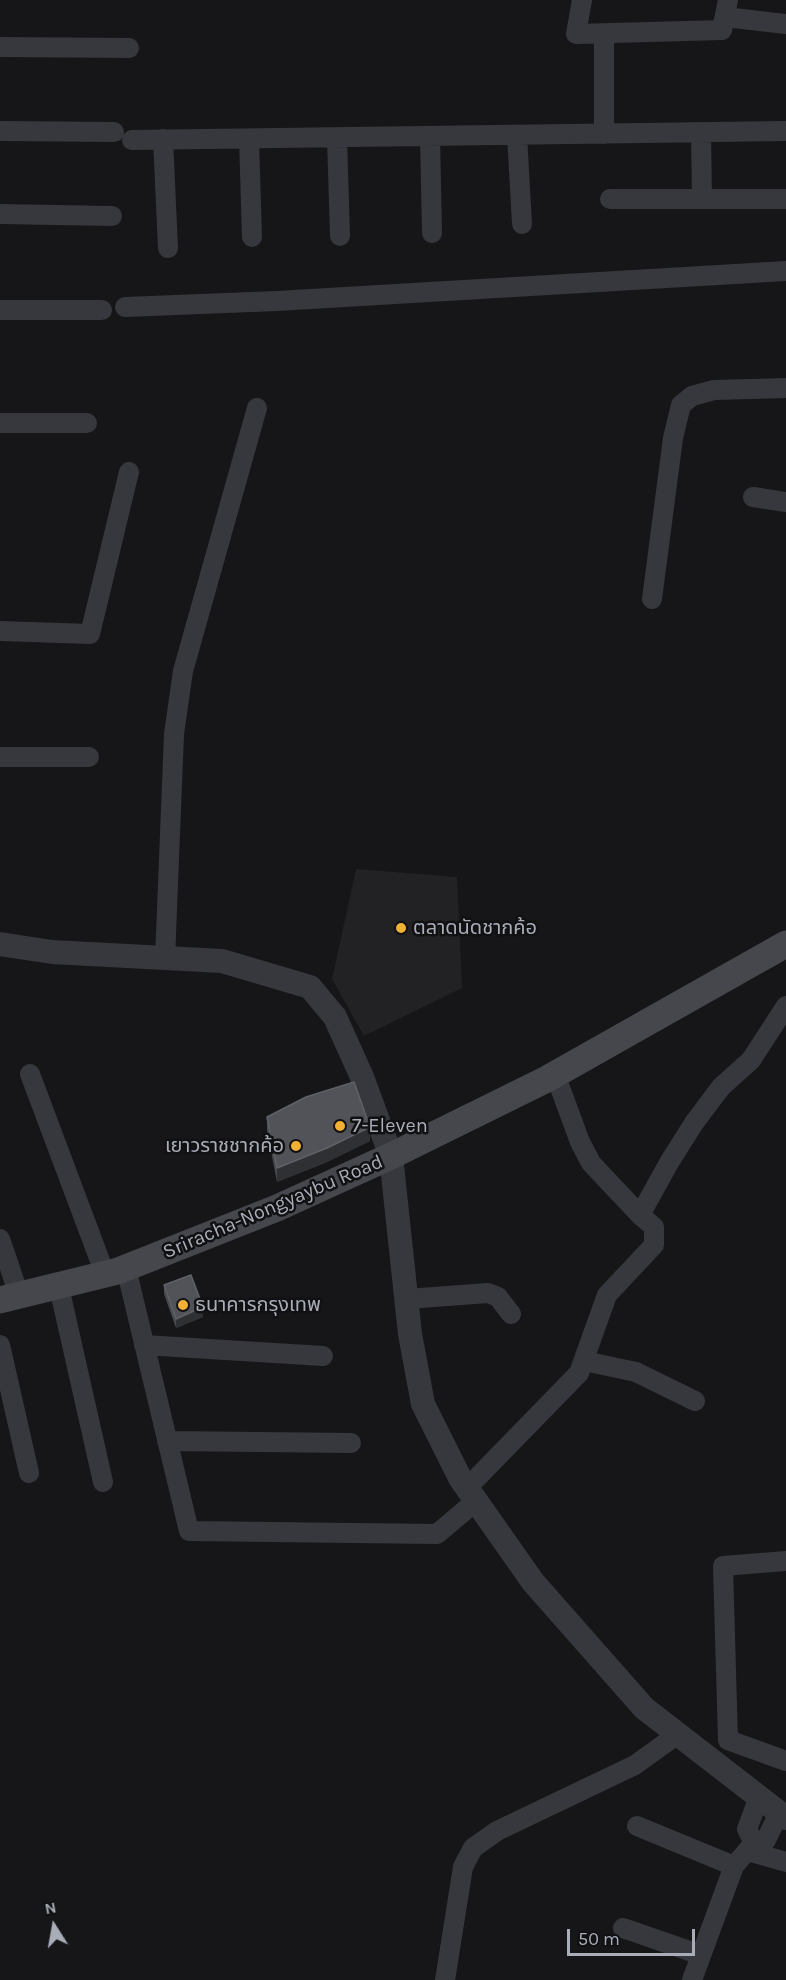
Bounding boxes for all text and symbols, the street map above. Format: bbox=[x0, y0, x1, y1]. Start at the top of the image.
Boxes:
place label: ตลาดนัดชากค้อ bbox=[413, 916, 537, 940]
marker: ตลาดนัดชากค้อ bbox=[394, 921, 408, 935]
place label: 7-Eleven bbox=[352, 1114, 428, 1138]
marker: 7-Eleven bbox=[333, 1119, 347, 1133]
place label: เยาวราชชากค้อ bbox=[165, 1134, 284, 1158]
marker: เยาวราชชากค้อ bbox=[289, 1139, 303, 1153]
street label: Sriracha-Nongyaybu Road bbox=[159, 1150, 387, 1264]
place label: ธนาคารกรุงเทพ bbox=[195, 1293, 321, 1317]
marker: ธนาคารกรุงเทพ bbox=[176, 1298, 190, 1312]
north arrow bbox=[24, 1896, 84, 1956]
text: N bbox=[43, 1897, 58, 1918]
scale bar bbox=[570, 1917, 698, 1955]
text: 50 m bbox=[578, 1928, 620, 1950]

